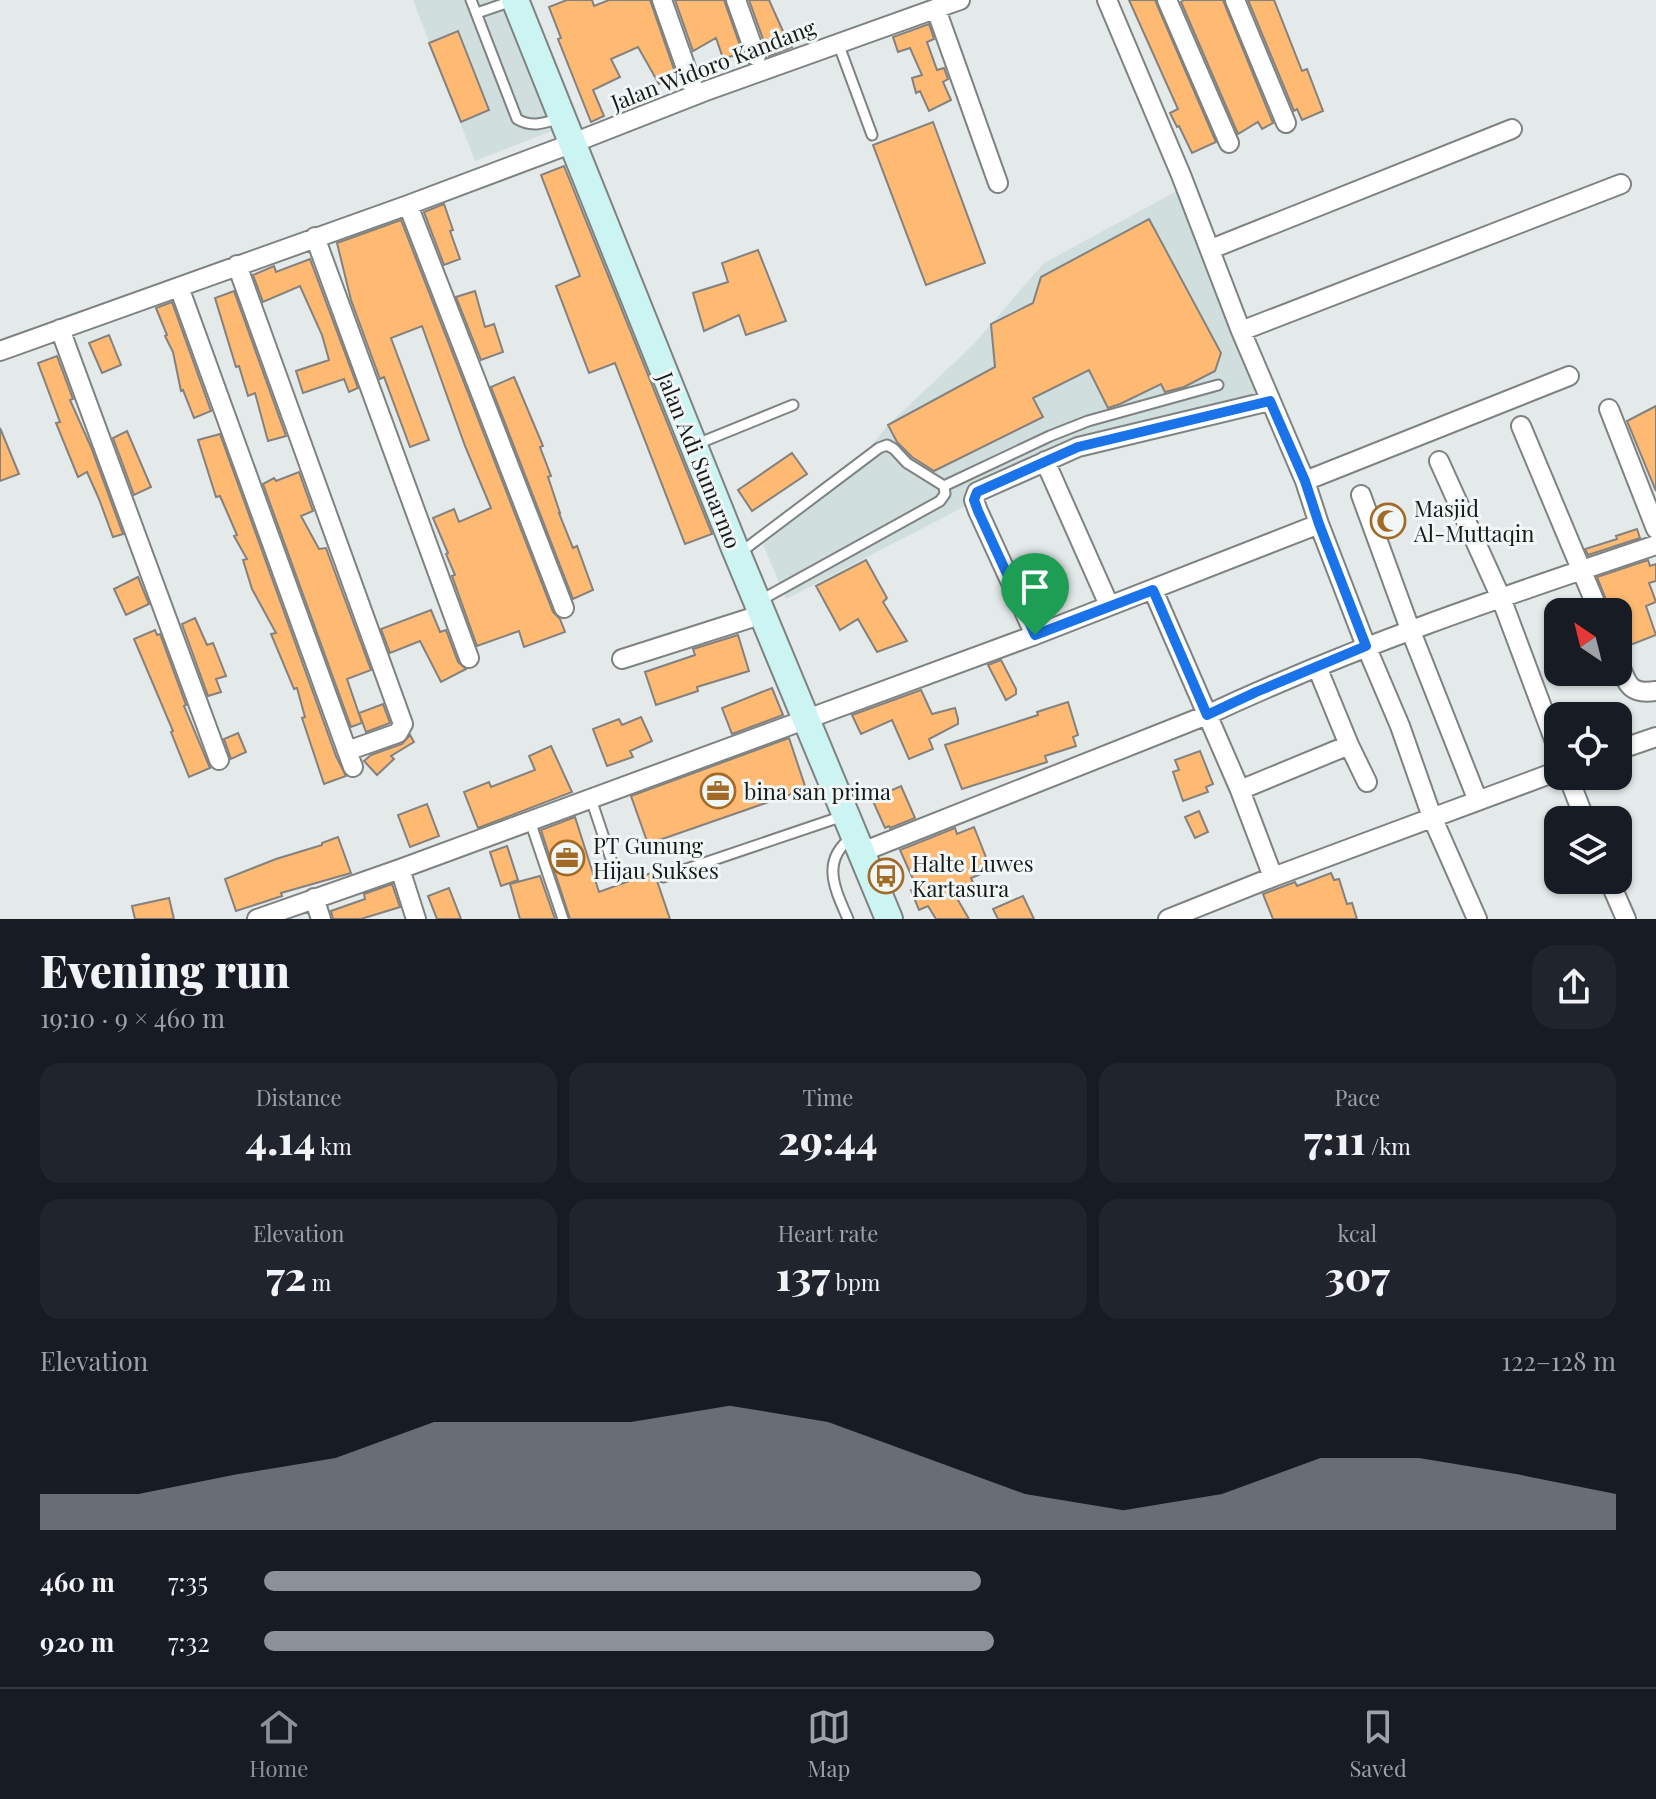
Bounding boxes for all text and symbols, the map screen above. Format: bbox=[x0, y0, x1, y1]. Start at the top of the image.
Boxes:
street label: Jalan Widoro Kandang bbox=[605, 11, 820, 117]
street label: Jalan Adi Sumarmo bbox=[651, 366, 749, 553]
place label: Masjid Al-Muttaqin bbox=[1413, 493, 1534, 548]
mosque icon: Masjid Al-Muttaqin bbox=[1369, 502, 1407, 540]
pin bbox=[1001, 553, 1069, 635]
icon: arrive bbox=[1013, 565, 1057, 609]
north arrow bbox=[1544, 598, 1632, 686]
map controls bbox=[1544, 598, 1632, 894]
button: locate bbox=[1544, 702, 1632, 790]
office icon: bina san prima bbox=[699, 772, 737, 810]
place label: bina san prima bbox=[744, 776, 891, 806]
button: layers bbox=[1544, 806, 1632, 894]
place label: PT Gunung Hijau Sukses bbox=[593, 830, 719, 885]
office icon: PT Gunung Hijau Sukses bbox=[548, 839, 586, 877]
place label: Halte Luwes Kartasura bbox=[912, 848, 1034, 903]
bus stop icon: Halte Luwes Kartasura bbox=[867, 857, 905, 895]
text: Evening run bbox=[40, 940, 290, 999]
button: share bbox=[1532, 945, 1616, 1029]
text: 19:10 · 9 × 460 m bbox=[40, 1000, 225, 1035]
text: Distance bbox=[256, 1082, 342, 1112]
text: Time bbox=[803, 1082, 853, 1112]
text: Pace bbox=[1335, 1082, 1380, 1112]
text: 4.14 bbox=[246, 1112, 315, 1165]
text: 29:44 bbox=[778, 1112, 878, 1165]
text: 7:11 bbox=[1304, 1112, 1366, 1165]
text: km bbox=[315, 1131, 352, 1161]
text: /km bbox=[1366, 1131, 1411, 1161]
text: Elevation bbox=[253, 1218, 344, 1248]
text: Heart rate bbox=[778, 1218, 878, 1248]
text: kcal bbox=[1338, 1218, 1377, 1248]
text: 72 bbox=[266, 1248, 306, 1301]
text: 137 bbox=[776, 1248, 830, 1301]
text: 307 bbox=[1325, 1248, 1390, 1301]
text: m bbox=[306, 1267, 331, 1297]
text: bpm bbox=[830, 1267, 880, 1297]
text: Elevation bbox=[40, 1343, 148, 1378]
text: 122–128 m bbox=[1501, 1343, 1616, 1378]
text: 460 m bbox=[40, 1564, 115, 1599]
text: 7:35 bbox=[168, 1564, 208, 1599]
text: 920 m bbox=[40, 1624, 114, 1659]
text: 7:32 bbox=[168, 1624, 210, 1659]
tab: Home bbox=[249, 1705, 308, 1783]
tab: Map bbox=[807, 1705, 851, 1783]
tab: Saved bbox=[1349, 1705, 1407, 1783]

